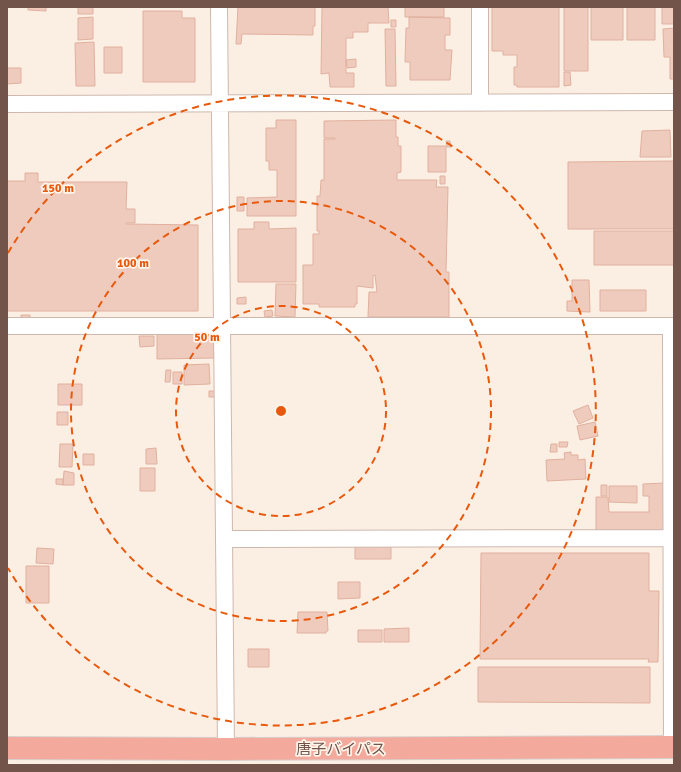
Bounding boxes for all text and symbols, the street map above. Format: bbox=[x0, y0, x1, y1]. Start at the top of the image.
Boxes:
text: 150 m bbox=[42, 181, 74, 196]
text: 100 m bbox=[117, 256, 149, 271]
text: 50 m bbox=[194, 330, 220, 345]
centre of rings bbox=[274, 404, 288, 418]
street label: 唐子バイパス bbox=[296, 740, 386, 758]

